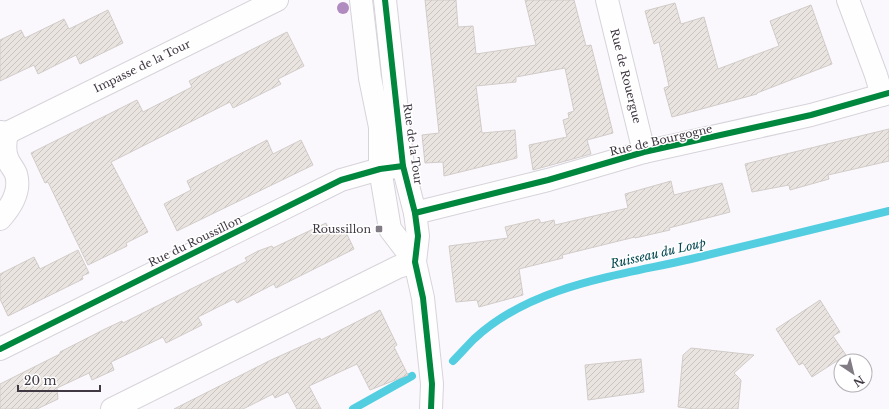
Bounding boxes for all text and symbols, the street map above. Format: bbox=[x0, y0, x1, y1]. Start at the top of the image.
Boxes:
street label: Rue de Rouergue bbox=[607, 27, 645, 125]
street label: Impasse de la Tour bbox=[91, 36, 193, 96]
street label: Rue de la Tour bbox=[400, 102, 426, 186]
street label: Rue de Bourgogne bbox=[608, 121, 714, 159]
street label: Rue du Roussillon bbox=[146, 212, 244, 270]
place label: Roussillon bbox=[312, 222, 371, 236]
marker: Roussillon bbox=[374, 224, 384, 234]
water label: Ruisseau du Loup bbox=[608, 235, 707, 272]
north arrow bbox=[833, 353, 873, 393]
scale bar bbox=[18, 367, 100, 393]
text: N bbox=[850, 372, 867, 390]
text: 20 m bbox=[24, 373, 56, 388]

